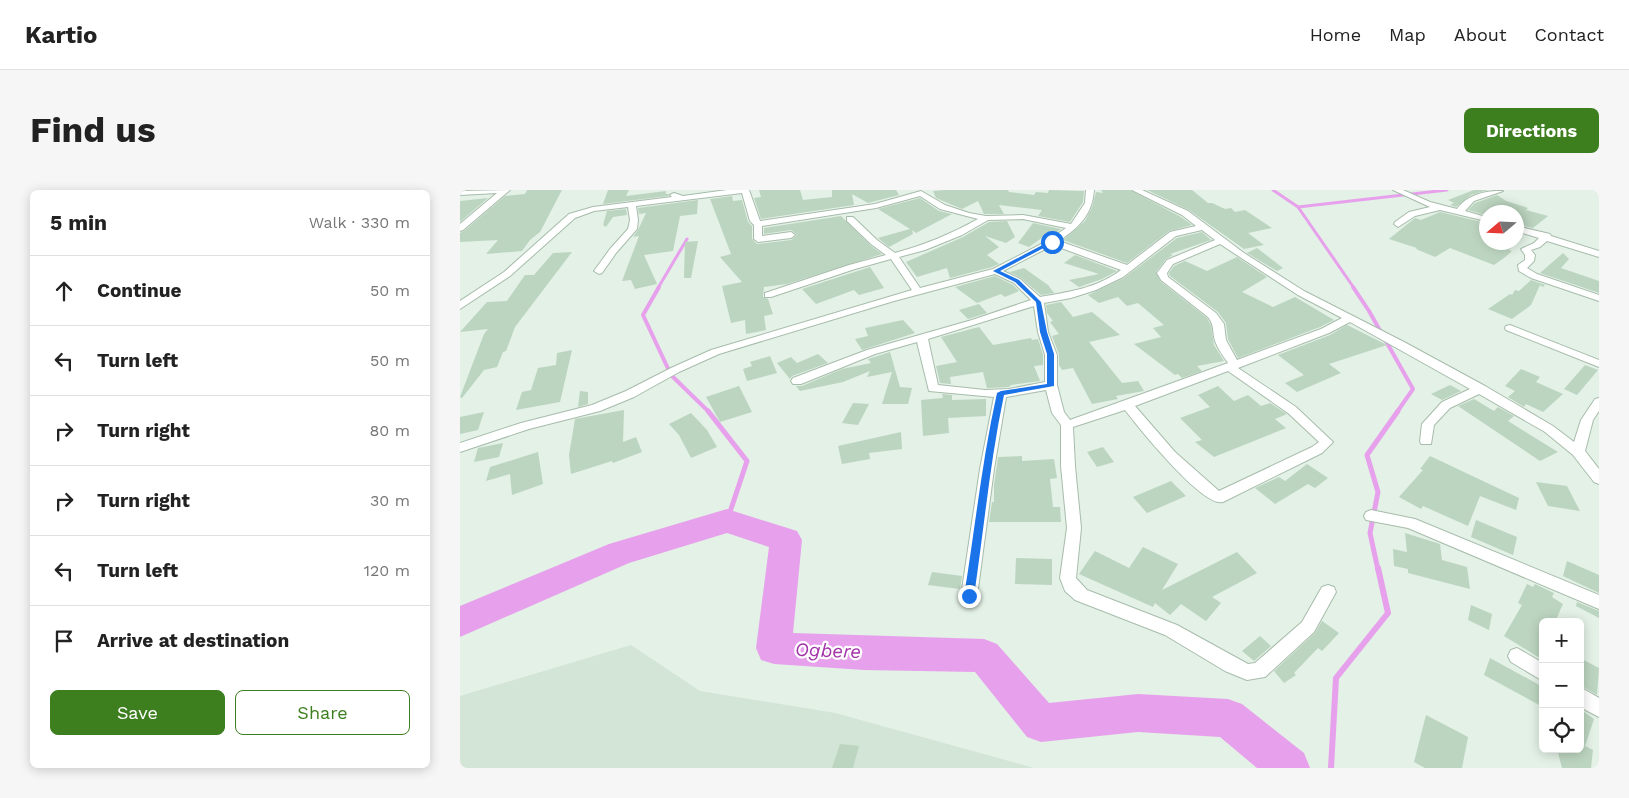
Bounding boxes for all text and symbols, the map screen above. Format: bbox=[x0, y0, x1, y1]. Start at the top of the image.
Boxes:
text: Kartio bbox=[25, 21, 97, 49]
text: Home bbox=[1310, 24, 1361, 45]
text: Map bbox=[1389, 24, 1426, 45]
text: About bbox=[1454, 24, 1506, 45]
text: Contact bbox=[1534, 24, 1604, 45]
button: Directions bbox=[1464, 108, 1599, 153]
text: Find us bbox=[30, 109, 156, 151]
north arrow bbox=[1479, 205, 1524, 250]
text: 5 min bbox=[50, 210, 107, 235]
text: Walk · 330 m bbox=[309, 213, 410, 232]
route start bbox=[1041, 231, 1064, 254]
icon: ahead bbox=[50, 277, 78, 305]
text: Continue bbox=[97, 279, 181, 302]
text: 50 m bbox=[370, 281, 410, 300]
icon: left bbox=[50, 347, 78, 375]
text: Turn left bbox=[97, 349, 178, 372]
text: 50 m bbox=[370, 351, 410, 370]
icon: right bbox=[50, 417, 78, 445]
text: Turn right bbox=[97, 419, 190, 442]
text: 80 m bbox=[369, 421, 410, 440]
icon: right bbox=[50, 487, 78, 515]
text: Turn right bbox=[97, 489, 190, 512]
text: 30 m bbox=[370, 491, 410, 510]
icon: left bbox=[50, 557, 78, 585]
text: Turn left bbox=[97, 559, 178, 582]
text: 120 m bbox=[364, 561, 410, 580]
route end bbox=[958, 585, 981, 608]
map controls bbox=[1539, 618, 1584, 753]
button: + bbox=[1539, 618, 1584, 663]
icon: arrive bbox=[50, 627, 78, 655]
text: Arrive at destination bbox=[97, 629, 289, 652]
water label: Ogbere bbox=[794, 638, 861, 663]
button: − bbox=[1539, 663, 1584, 708]
button: Save bbox=[50, 690, 225, 735]
button: Share bbox=[235, 690, 410, 735]
button: locate bbox=[1539, 708, 1584, 753]

